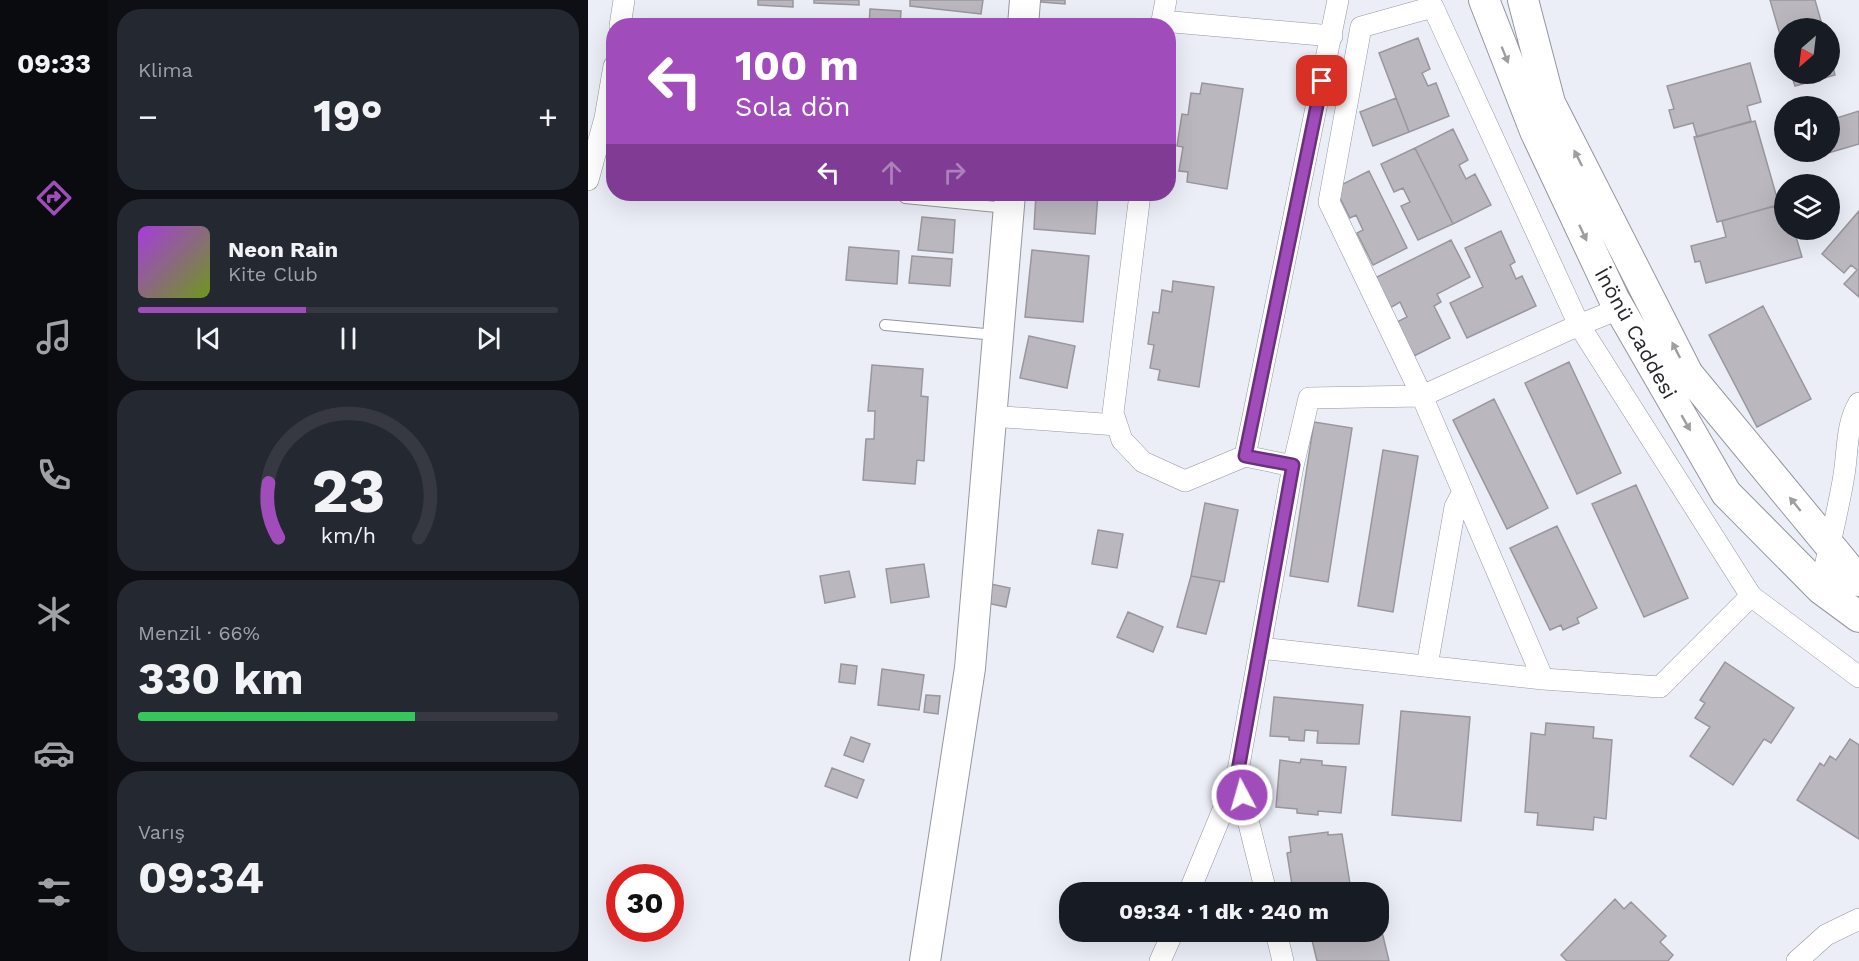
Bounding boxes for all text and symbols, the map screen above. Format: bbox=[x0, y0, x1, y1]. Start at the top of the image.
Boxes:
north arrow bbox=[1774, 18, 1840, 84]
map controls bbox=[1774, 18, 1840, 240]
text: 100 m bbox=[735, 41, 859, 90]
icon: left bbox=[636, 42, 714, 120]
one-way arrow bbox=[1500, 46, 1510, 64]
text: 09:33 bbox=[17, 48, 91, 80]
pin bbox=[1296, 55, 1347, 106]
text: Klima bbox=[138, 58, 193, 82]
icon: arrive bbox=[1305, 64, 1338, 97]
text: 19° bbox=[313, 89, 383, 142]
text: Sola dön bbox=[735, 91, 850, 123]
button: sound bbox=[1774, 96, 1840, 162]
text: − bbox=[138, 97, 158, 136]
text: + bbox=[538, 97, 558, 136]
one-way arrow bbox=[1573, 149, 1582, 166]
icon: left bbox=[812, 156, 845, 189]
icon: ahead bbox=[875, 156, 908, 189]
icon: right bbox=[938, 156, 971, 189]
button: layers bbox=[1774, 174, 1840, 240]
icon: directions bbox=[33, 177, 75, 219]
one-way arrow bbox=[1578, 225, 1588, 243]
text: Neon Rain bbox=[228, 237, 338, 262]
text: Kite Club bbox=[228, 262, 318, 286]
street label: İnönü Caddesi bbox=[1590, 263, 1682, 403]
icon: music bbox=[33, 316, 75, 358]
icon: previous bbox=[192, 322, 225, 355]
icon: pause bbox=[332, 322, 365, 355]
icon: next bbox=[472, 322, 505, 355]
one-way arrow bbox=[1671, 341, 1681, 359]
one-way arrow bbox=[1680, 415, 1691, 431]
icon: phone bbox=[33, 454, 75, 496]
text: 23 bbox=[311, 454, 385, 527]
one-way arrow bbox=[1788, 496, 1801, 512]
text: km/h bbox=[320, 523, 376, 548]
icon: climate bbox=[33, 593, 75, 635]
text: Menzil · 66% bbox=[138, 621, 260, 645]
text: 330 km bbox=[138, 652, 304, 705]
icon: car bbox=[33, 732, 75, 774]
position arrow bbox=[1210, 763, 1274, 827]
text: Varış bbox=[138, 820, 185, 844]
text: 09:34 bbox=[138, 851, 264, 904]
speed limit sign: 30 bbox=[606, 864, 684, 942]
icon: filters bbox=[33, 871, 75, 913]
text: 09:34 · 1 dk · 240 m bbox=[1119, 899, 1329, 924]

